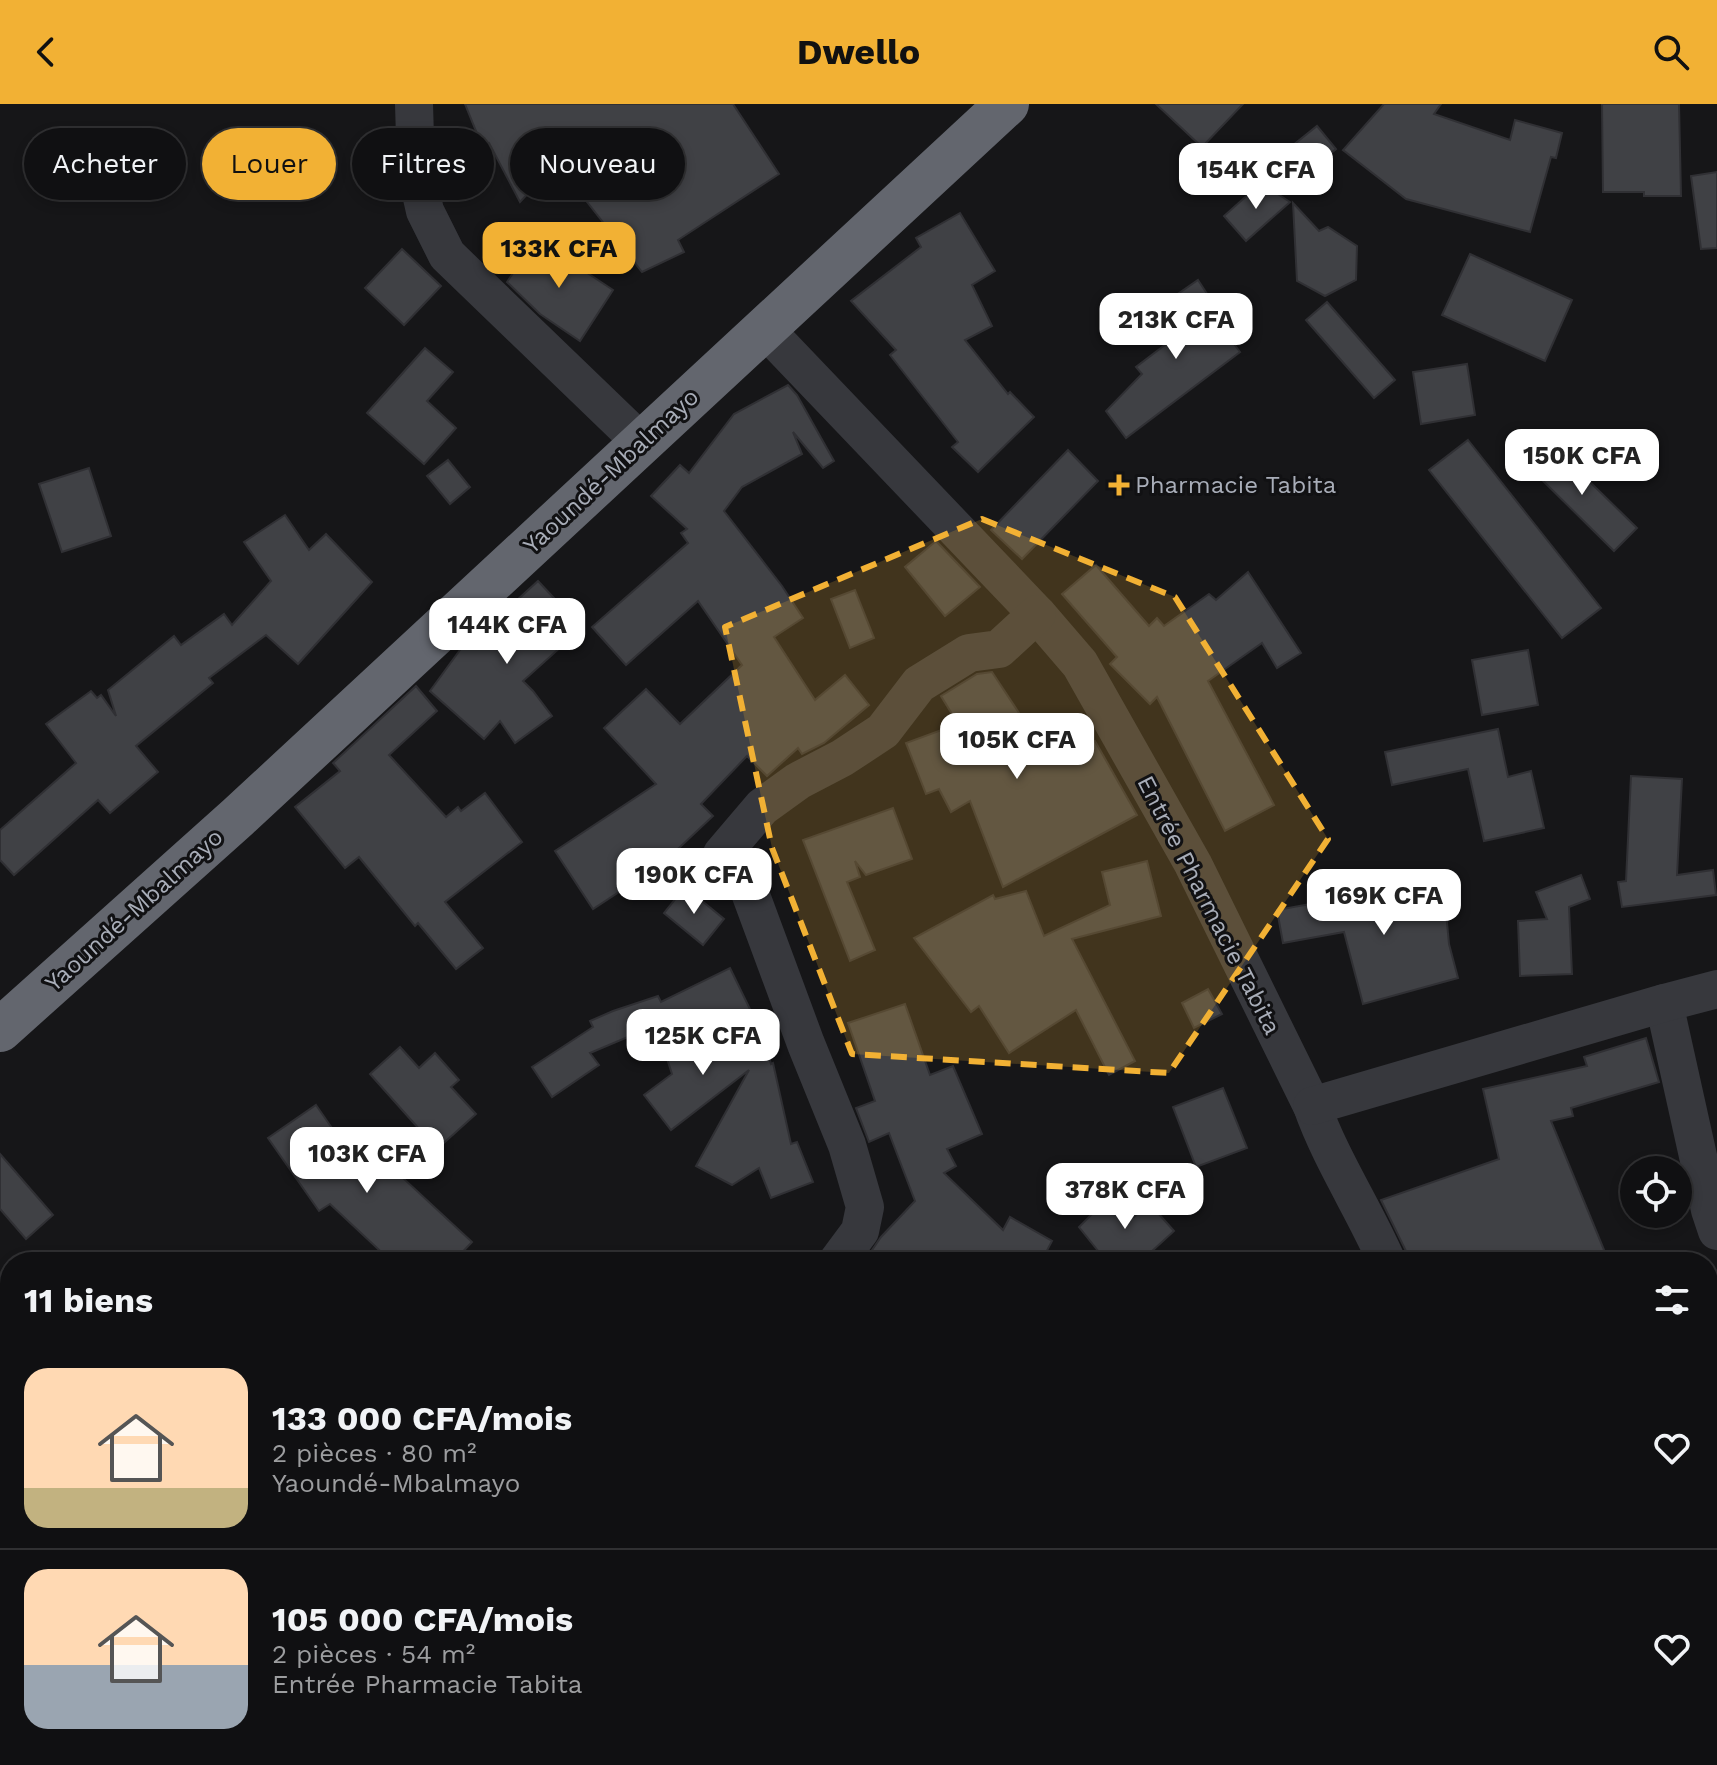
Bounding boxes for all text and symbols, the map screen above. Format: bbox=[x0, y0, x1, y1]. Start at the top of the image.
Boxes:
icon: back bbox=[24, 30, 68, 74]
icon: search bbox=[1649, 30, 1693, 74]
text: Dwello bbox=[797, 31, 920, 73]
chip: Acheter bbox=[24, 128, 186, 200]
chip: Louer bbox=[202, 128, 336, 200]
chip: Filtres bbox=[352, 128, 494, 200]
chip: Nouveau bbox=[510, 128, 685, 200]
pin: 154K CFA bbox=[1173, 143, 1339, 211]
text: 154K CFA bbox=[1197, 154, 1315, 184]
pin: 133K CFA bbox=[476, 222, 642, 290]
text: 133K CFA bbox=[501, 233, 617, 263]
pin: 213K CFA bbox=[1093, 293, 1259, 361]
text: 213K CFA bbox=[1118, 304, 1235, 334]
street label: Yaoundé-Mbalmayo bbox=[518, 383, 704, 559]
pin: 150K CFA bbox=[1499, 429, 1665, 497]
text: 150K CFA bbox=[1523, 440, 1641, 470]
place label: Pharmacie Tabita bbox=[1135, 471, 1336, 499]
marker: Pharmacie Tabita bbox=[1110, 476, 1128, 494]
pin: 144K CFA bbox=[424, 598, 590, 666]
text: 144K CFA bbox=[447, 609, 567, 639]
pin: 105K CFA bbox=[934, 713, 1100, 781]
text: 105K CFA bbox=[958, 724, 1076, 754]
street label: Entrée Pharmacie Tabita bbox=[1131, 771, 1287, 1039]
street label: Yaoundé-Mbalmayo bbox=[39, 823, 229, 997]
pin: 190K CFA bbox=[611, 848, 777, 916]
text: 190K CFA bbox=[635, 859, 753, 889]
pin: 169K CFA bbox=[1301, 869, 1467, 937]
text: 169K CFA bbox=[1325, 880, 1443, 910]
pin: 125K CFA bbox=[620, 1009, 786, 1077]
text: 125K CFA bbox=[645, 1020, 761, 1050]
pin: 103K CFA bbox=[284, 1127, 450, 1195]
text: 103K CFA bbox=[308, 1138, 426, 1168]
map controls bbox=[1620, 1156, 1692, 1228]
button: locate bbox=[1620, 1156, 1692, 1228]
pin: 378K CFA bbox=[1042, 1163, 1208, 1231]
text: 378K CFA bbox=[1064, 1174, 1186, 1204]
icon: filters bbox=[1650, 1278, 1694, 1322]
text: 11 biens bbox=[24, 1280, 153, 1320]
text: 133 000 CFA/mois bbox=[272, 1398, 572, 1438]
icon: home bbox=[88, 1400, 184, 1496]
icon: heart bbox=[1650, 1426, 1694, 1470]
text: 2 pièces · 80 m² bbox=[272, 1438, 476, 1468]
text: Yaoundé-Mbalmayo bbox=[272, 1468, 520, 1498]
text: 105 000 CFA/mois bbox=[272, 1599, 573, 1639]
icon: home bbox=[88, 1601, 184, 1697]
icon: heart bbox=[1650, 1627, 1694, 1671]
text: 2 pièces · 54 m² bbox=[272, 1639, 475, 1669]
text: Entrée Pharmacie Tabita bbox=[272, 1669, 583, 1699]

